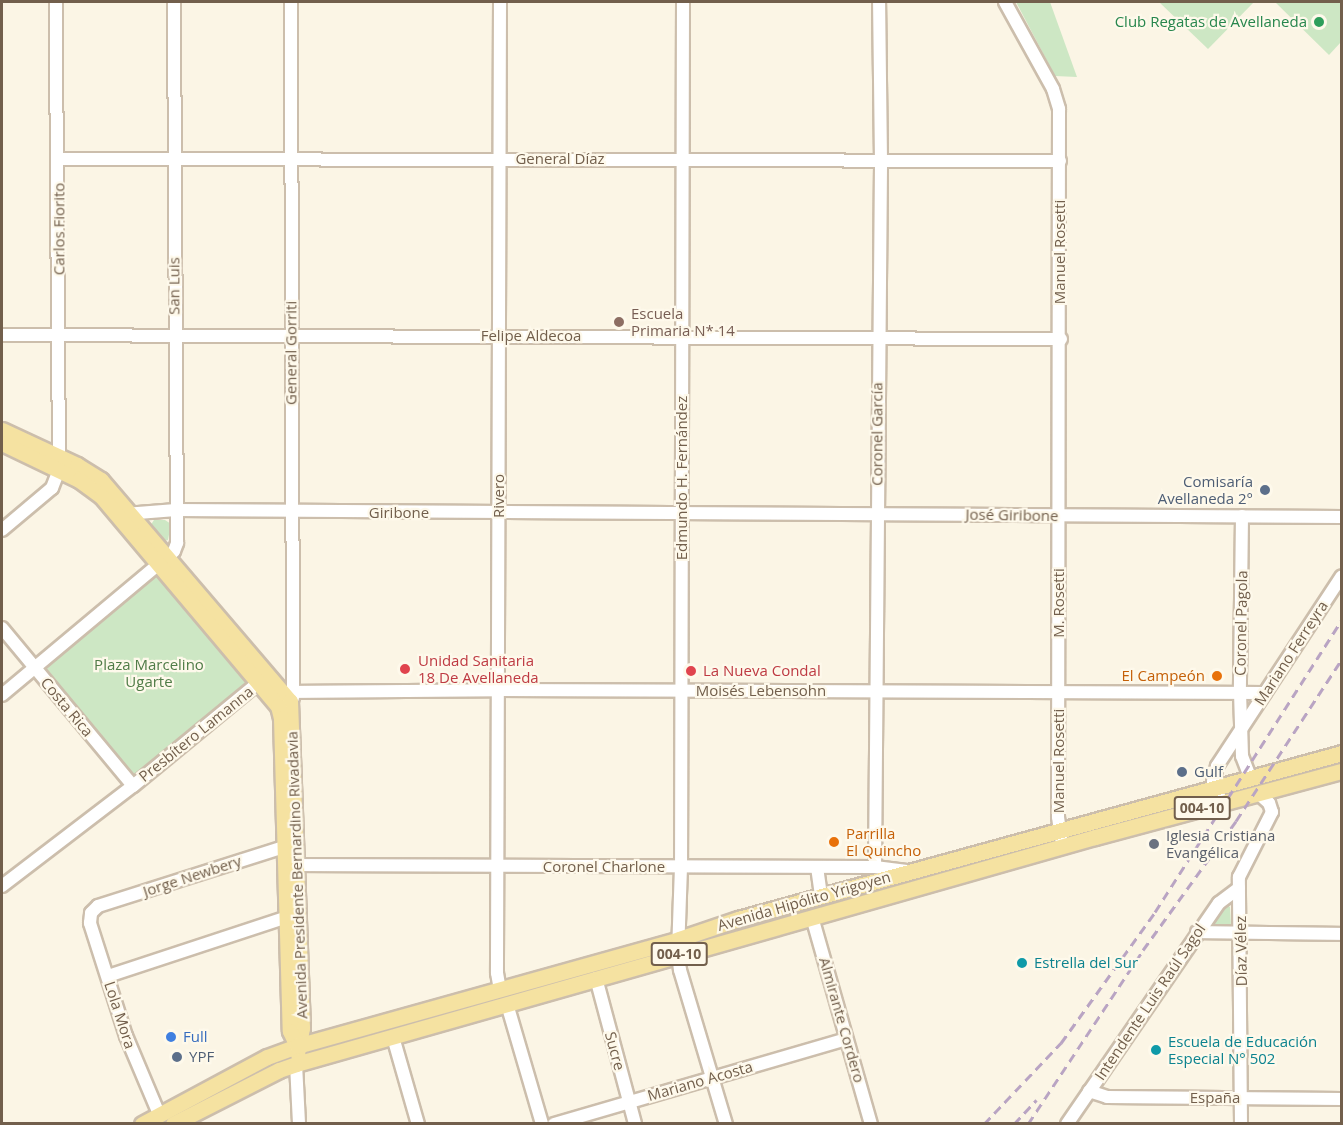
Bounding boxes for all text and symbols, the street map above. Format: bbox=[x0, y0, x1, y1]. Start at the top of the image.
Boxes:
place label: Club Regatas de Avellaneda bbox=[1115, 13, 1307, 31]
marker: Club Regatas de Avellaneda bbox=[1312, 15, 1326, 29]
street label: General Díaz bbox=[515, 150, 605, 168]
street label: Carlos Fiorito bbox=[50, 183, 68, 275]
street label: Manuel Rosetti bbox=[1051, 200, 1069, 304]
street label: San Luis bbox=[165, 257, 183, 315]
street label: General Gorriti bbox=[282, 301, 300, 405]
place label: Escuela Primaria N* 14 bbox=[631, 304, 735, 339]
marker: Escuela Primaria N* 14 bbox=[612, 315, 626, 329]
street label: Felipe Aldecoa bbox=[481, 327, 581, 345]
street label: Coronel García bbox=[868, 382, 886, 486]
street label: Edmundo H. Fernández bbox=[673, 396, 691, 560]
place label: Comisaría Avellaneda 2° bbox=[1158, 472, 1253, 507]
street label: Rivero bbox=[490, 474, 508, 518]
marker: Comisaría Avellaneda 2° bbox=[1258, 483, 1272, 497]
street label: Giribone bbox=[369, 504, 429, 522]
street label: José Giribone bbox=[965, 505, 1059, 525]
street label: M. Rosetti bbox=[1050, 568, 1068, 638]
street label: Coronel Pagola bbox=[1231, 570, 1251, 676]
street label: Mariano Ferreyra bbox=[1250, 597, 1332, 709]
place label: Unidad Sanitaria 18 De Avellaneda bbox=[418, 651, 539, 686]
park label: Plaza Marcelino Ugarte bbox=[94, 655, 204, 690]
marker: Unidad Sanitaria 18 De Avellaneda bbox=[396, 660, 414, 678]
place label: La Nueva Condal bbox=[703, 662, 821, 680]
marker: La Nueva Condal bbox=[684, 664, 698, 678]
place label: El Campeón bbox=[1121, 667, 1205, 685]
marker: El Campeón bbox=[1210, 669, 1224, 683]
street label: Costa Rica bbox=[37, 674, 97, 740]
street label: Presbítero Lamanna bbox=[135, 682, 257, 786]
street label: Moisés Lebensohn bbox=[696, 682, 826, 700]
street label: Manuel Rosetti bbox=[1050, 709, 1068, 813]
street label: Avenida Presidente Bernardino Rivadavia bbox=[283, 731, 311, 1019]
place label: Gulf bbox=[1194, 763, 1223, 781]
marker: Gulf bbox=[1175, 765, 1189, 779]
road number: 004-10 bbox=[1174, 797, 1230, 819]
place label: Parrilla El Quincho bbox=[846, 824, 921, 859]
place label: Iglesia Cristiana Evangélica bbox=[1166, 826, 1275, 861]
marker: Parrilla El Quincho bbox=[827, 835, 841, 849]
marker: Iglesia Cristiana Evangélica bbox=[1147, 837, 1161, 851]
street label: Jorge Newbery bbox=[141, 852, 243, 900]
street label: Coronel Charlone bbox=[543, 858, 665, 876]
street label: Avenida Hipólito Yrigoyen bbox=[715, 868, 893, 934]
street label: Díaz Vélez bbox=[1231, 916, 1251, 986]
street label: Intendente Luis Raúl Sagol bbox=[1091, 920, 1209, 1084]
road number: 004-10 bbox=[650, 943, 708, 965]
place label: Estrella del Sur bbox=[1034, 954, 1138, 972]
street label: Almirante Cordero bbox=[815, 955, 869, 1085]
marker: Estrella del Sur bbox=[1015, 956, 1029, 970]
street label: Lola Mora bbox=[101, 979, 139, 1051]
place label: Full bbox=[183, 1028, 208, 1046]
marker: Full bbox=[164, 1030, 178, 1044]
street label: Sucre bbox=[601, 1030, 629, 1072]
place label: Escuela de Educación Especial N° 502 bbox=[1168, 1032, 1317, 1067]
marker: Escuela de Educación Especial N° 502 bbox=[1149, 1043, 1163, 1057]
place label: YPF bbox=[189, 1048, 214, 1066]
marker: YPF bbox=[170, 1050, 184, 1064]
street label: Mariano Acosta bbox=[645, 1057, 755, 1105]
street label: España bbox=[1190, 1089, 1240, 1107]

